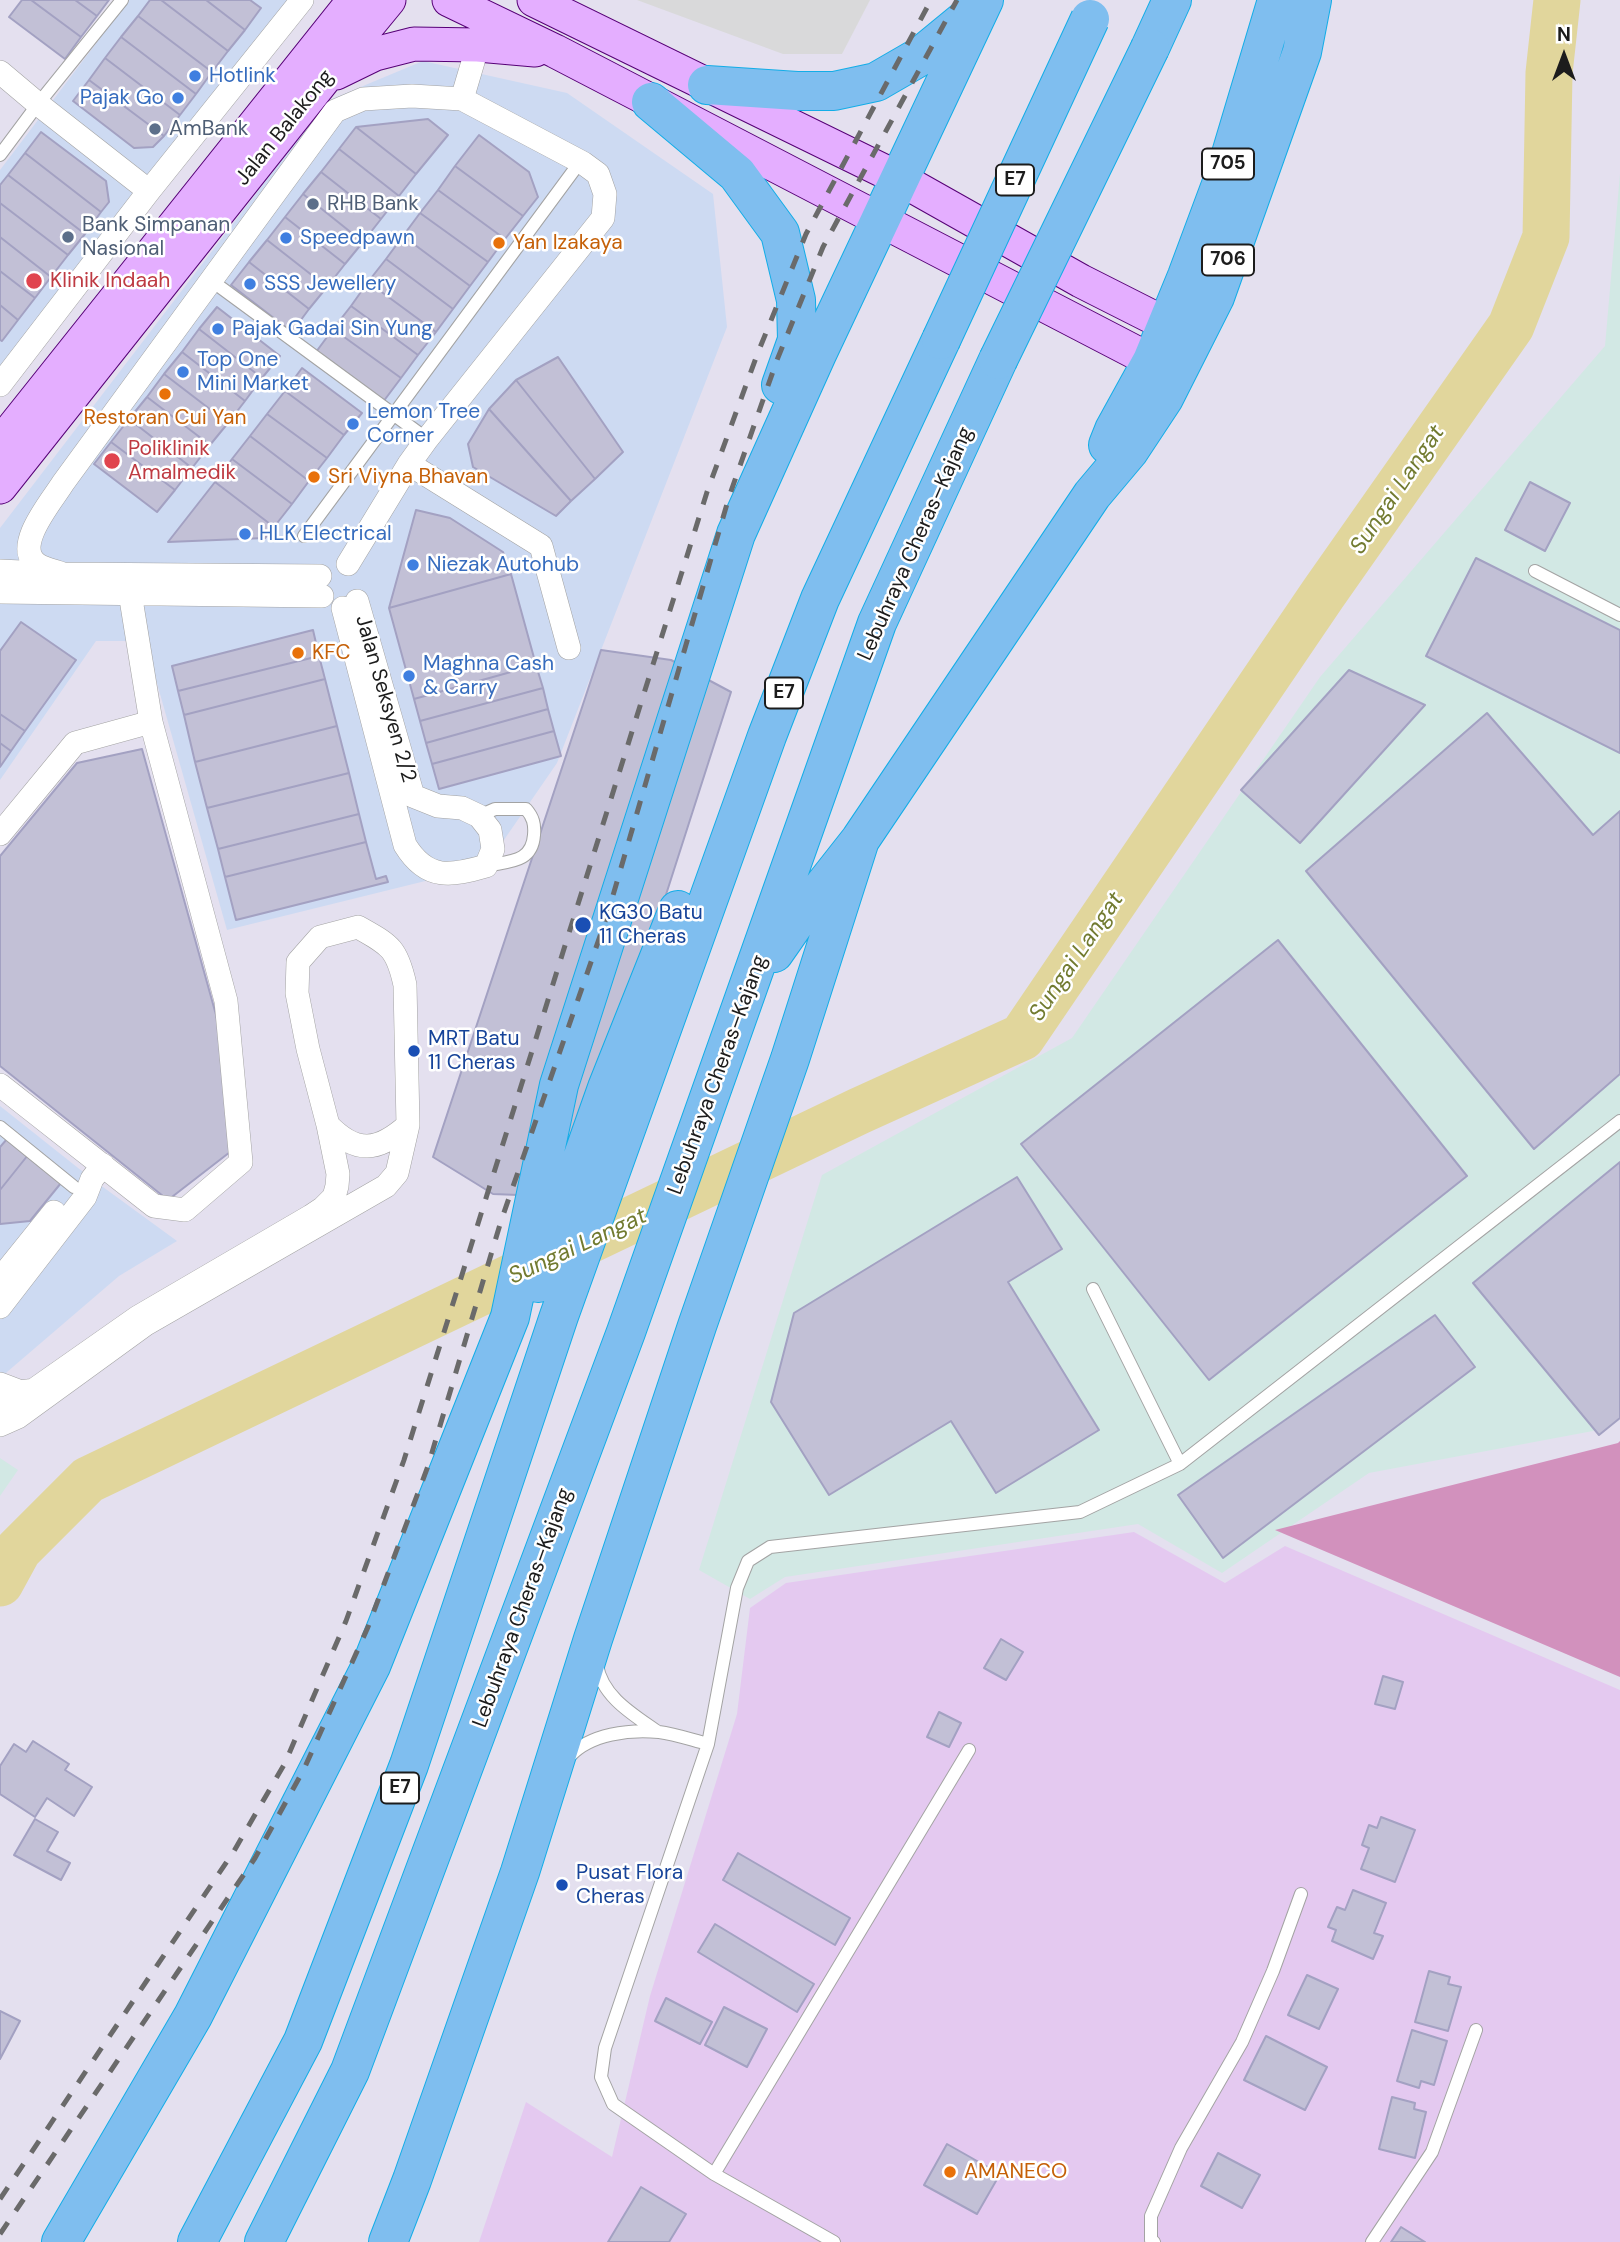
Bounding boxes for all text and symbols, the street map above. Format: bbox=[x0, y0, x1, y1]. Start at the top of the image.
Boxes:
north arrow bbox=[1529, 21, 1599, 91]
text: N bbox=[1557, 22, 1571, 47]
place label: Hotlink bbox=[209, 63, 276, 89]
street label: Jalan Balakong bbox=[231, 65, 339, 191]
marker: Hotlink bbox=[187, 68, 203, 84]
place label: Pajak Go bbox=[80, 85, 164, 111]
marker: Pajak Go bbox=[170, 90, 186, 106]
place label: AmBank bbox=[169, 116, 248, 142]
marker: AmBank bbox=[147, 121, 163, 137]
road number: 705 bbox=[1202, 148, 1254, 180]
road number: E7 bbox=[996, 164, 1034, 196]
place label: RHB Bank bbox=[327, 191, 419, 217]
marker: RHB Bank bbox=[305, 196, 321, 212]
place label: Bank Simpanan Nasional bbox=[82, 212, 230, 262]
place label: Speedpawn bbox=[300, 225, 415, 251]
marker: Bank Simpanan Nasional bbox=[60, 229, 76, 245]
marker: Speedpawn bbox=[278, 230, 294, 246]
place label: Yan Izakaya bbox=[513, 230, 623, 256]
marker: Yan Izakaya bbox=[491, 235, 507, 251]
road number: 706 bbox=[1202, 244, 1254, 276]
place label: Klinik Indaah bbox=[50, 268, 170, 294]
marker: Klinik Indaah bbox=[24, 271, 44, 291]
place label: SSS Jewellery bbox=[264, 271, 396, 297]
marker: SSS Jewellery bbox=[242, 276, 258, 292]
place label: Pajak Gadai Sin Yung bbox=[232, 316, 433, 342]
marker: Pajak Gadai Sin Yung bbox=[210, 321, 226, 337]
place label: Top One Mini Market bbox=[197, 347, 309, 397]
marker: Top One Mini Market bbox=[175, 364, 191, 380]
marker: Restoran Cui Yan bbox=[157, 386, 173, 402]
place label: Lemon Tree Corner bbox=[367, 399, 480, 449]
place label: Restoran Cui Yan bbox=[84, 405, 246, 431]
marker: Lemon Tree Corner bbox=[345, 416, 361, 432]
water label: Sungai Langat bbox=[1345, 420, 1451, 560]
street label: Lebuhraya Cheras–Kajang bbox=[853, 423, 979, 665]
place label: Poliklinik Amalmedik bbox=[128, 436, 236, 486]
marker: Poliklinik Amalmedik bbox=[102, 451, 122, 471]
place label: Sri Viyna Bhavan bbox=[328, 464, 488, 490]
marker: Sri Viyna Bhavan bbox=[306, 469, 322, 485]
place label: HLK Electrical bbox=[259, 521, 392, 547]
marker: HLK Electrical bbox=[237, 526, 253, 542]
place label: Niezak Autohub bbox=[427, 552, 579, 578]
marker: Niezak Autohub bbox=[405, 557, 421, 573]
street label: Jalan Seksyen 2/2 bbox=[349, 613, 421, 785]
place label: KFC bbox=[312, 640, 351, 666]
marker: KFC bbox=[290, 645, 306, 661]
place label: Maghna Cash & Carry bbox=[423, 651, 554, 701]
marker: Maghna Cash & Carry bbox=[401, 668, 417, 684]
road number: E7 bbox=[765, 678, 803, 708]
water label: Sungai Langat bbox=[1024, 887, 1130, 1027]
place label: KG30 Batu 11 Cheras bbox=[599, 900, 703, 950]
marker: KG30 Batu 11 Cheras bbox=[573, 915, 593, 935]
street label: Lebuhraya Cheras–Kajang bbox=[663, 952, 773, 1198]
place label: MRT Batu 11 Cheras bbox=[428, 1026, 520, 1076]
marker: MRT Batu 11 Cheras bbox=[406, 1043, 422, 1059]
water label: Sungai Langat bbox=[504, 1203, 652, 1291]
street label: Lebuhraya Cheras–Kajang bbox=[468, 1485, 578, 1731]
road number: E7 bbox=[381, 1772, 419, 1803]
place label: Pusat Flora Cheras bbox=[576, 1860, 683, 1910]
marker: Pusat Flora Cheras bbox=[554, 1877, 570, 1893]
place label: AMANECO bbox=[964, 2159, 1067, 2185]
marker: AMANECO bbox=[942, 2164, 958, 2180]

